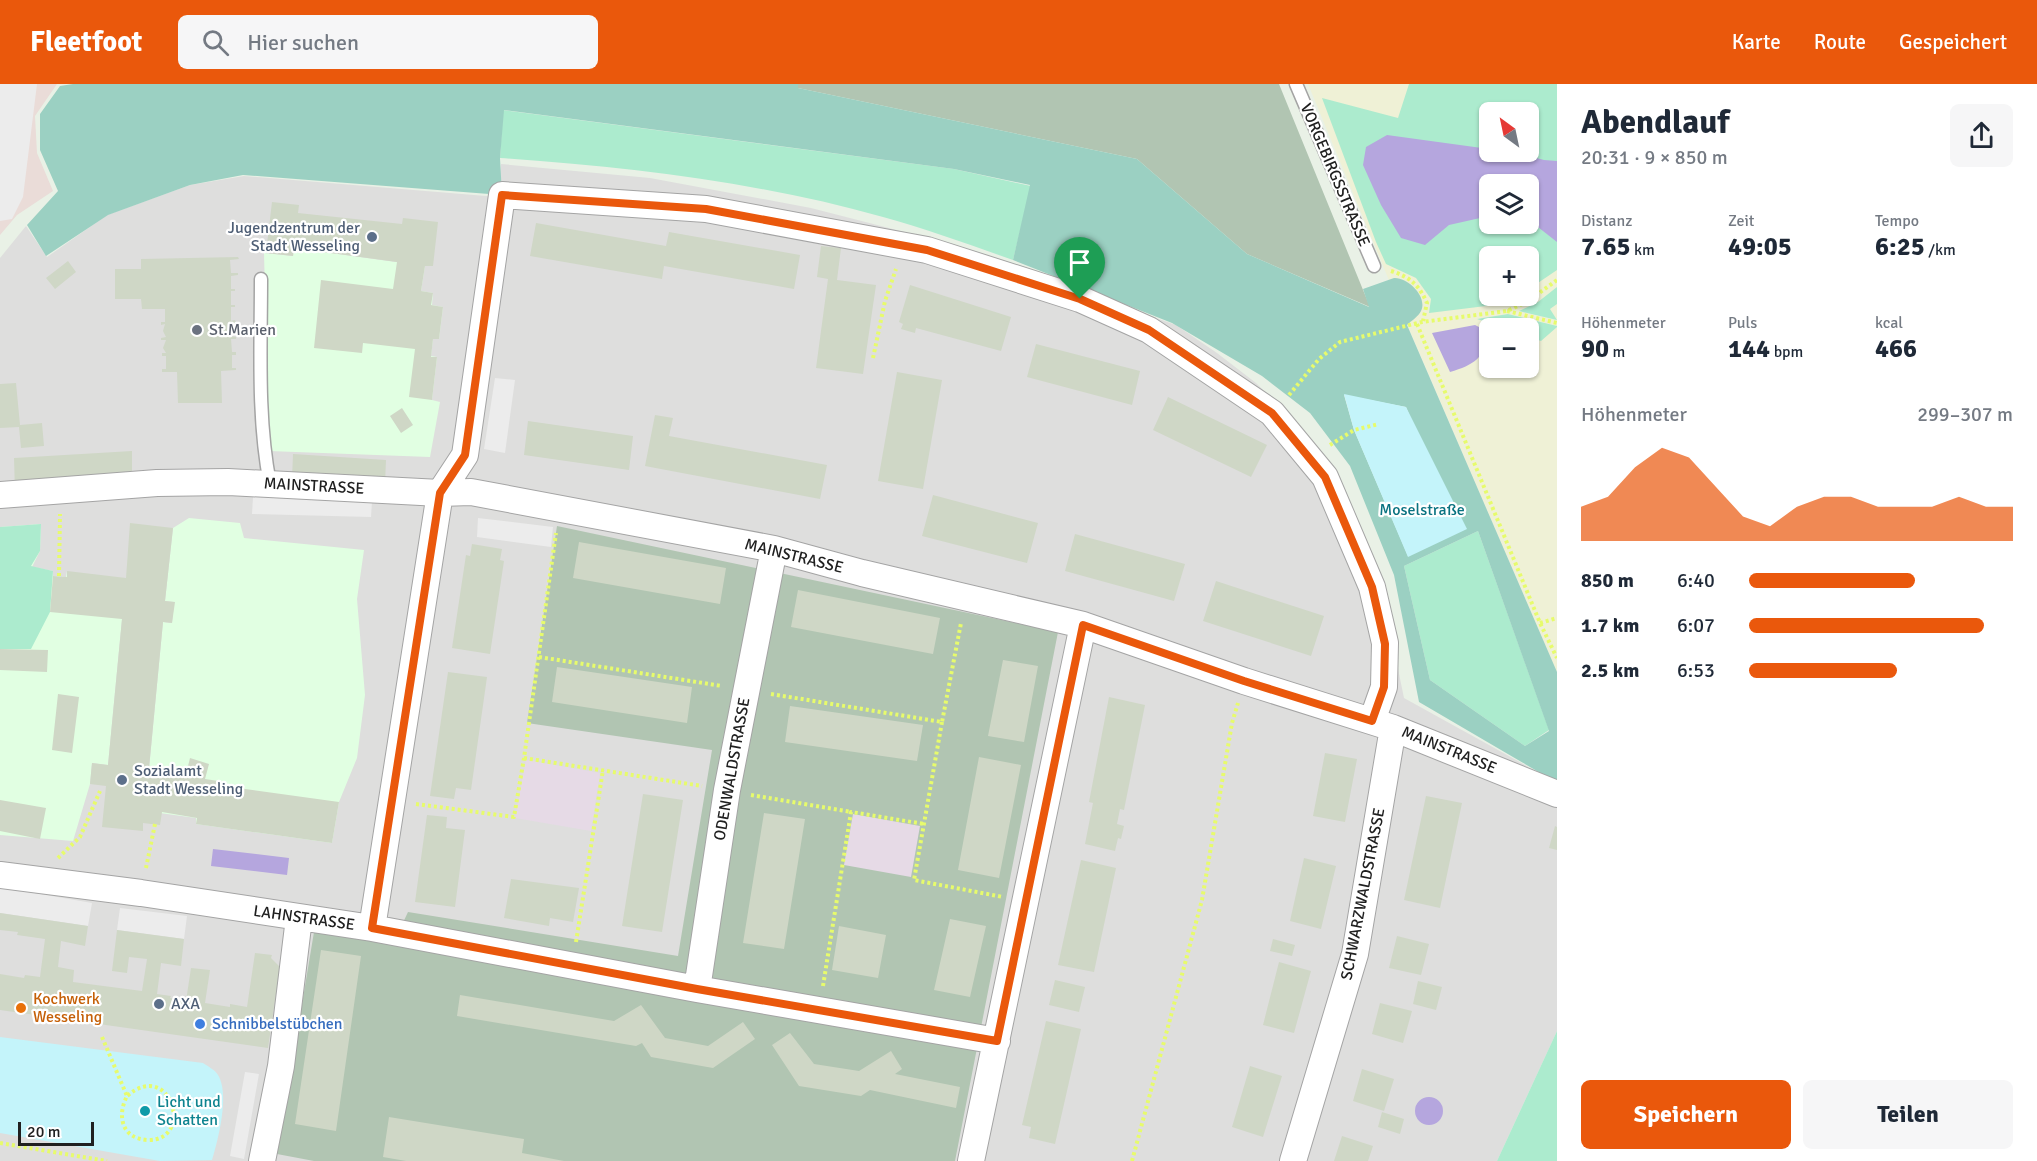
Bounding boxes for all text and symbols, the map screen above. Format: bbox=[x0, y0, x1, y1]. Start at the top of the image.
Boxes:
search box bbox=[178, 15, 598, 69]
text: Fleetfoot bbox=[30, 25, 142, 59]
icon: search bbox=[199, 26, 232, 59]
text: Hier suchen bbox=[247, 29, 359, 56]
text: Karte bbox=[1732, 29, 1781, 55]
text: Route bbox=[1814, 29, 1866, 55]
text: Gespeichert bbox=[1899, 29, 2007, 55]
street label: VORGEBIRGSSTRASSE bbox=[1296, 100, 1374, 250]
north arrow bbox=[1479, 102, 1539, 162]
map controls bbox=[1479, 102, 1539, 378]
text: Abendlauf bbox=[1581, 102, 1729, 143]
button: share bbox=[1950, 104, 2013, 167]
text: 20:31 · 9 × 850 m bbox=[1581, 145, 1728, 170]
button: layers bbox=[1479, 174, 1539, 234]
text: Distanz bbox=[1581, 211, 1632, 231]
text: Zeit bbox=[1728, 211, 1754, 231]
text: Tempo bbox=[1875, 211, 1919, 231]
place label: Jugendzentrum der Stadt Wesseling bbox=[228, 218, 360, 256]
marker: Jugendzentrum der Stadt Wesseling bbox=[365, 230, 379, 244]
text: 7.65 bbox=[1581, 231, 1631, 263]
text: 49:05 bbox=[1728, 231, 1792, 263]
text: 6:25 bbox=[1875, 231, 1925, 263]
pin bbox=[1054, 237, 1105, 299]
text: km bbox=[1631, 240, 1655, 260]
text: /km bbox=[1925, 240, 1956, 260]
icon: arrive bbox=[1063, 246, 1096, 279]
button: + bbox=[1479, 246, 1539, 306]
text: Höhenmeter bbox=[1581, 313, 1666, 333]
text: Puls bbox=[1728, 313, 1757, 333]
text: kcal bbox=[1875, 313, 1903, 333]
button: − bbox=[1479, 318, 1539, 378]
place label: St.Marien bbox=[209, 320, 276, 340]
marker: St.Marien bbox=[190, 323, 204, 337]
text: 90 bbox=[1581, 333, 1609, 365]
text: 144 bbox=[1728, 333, 1770, 365]
text: 466 bbox=[1875, 333, 1917, 365]
text: m bbox=[1609, 342, 1625, 362]
text: bpm bbox=[1770, 342, 1803, 362]
text: Höhenmeter bbox=[1581, 402, 1687, 427]
text: 299–307 m bbox=[1917, 402, 2013, 427]
street label: MAINSTRASSE bbox=[263, 473, 365, 499]
park label: Moselstraße bbox=[1379, 500, 1465, 520]
street label: MAINSTRASSE bbox=[743, 534, 845, 578]
text: 850 m bbox=[1581, 568, 1634, 593]
text: 6:40 bbox=[1677, 568, 1715, 593]
text: 1.7 km bbox=[1581, 613, 1639, 638]
text: 6:07 bbox=[1677, 613, 1715, 638]
text: 2.5 km bbox=[1581, 658, 1639, 683]
text: 6:53 bbox=[1677, 658, 1715, 683]
street label: ODENWALDSTRASSE bbox=[710, 696, 754, 842]
street label: MAINSTRASSE bbox=[1399, 722, 1499, 778]
place label: Sozialamt Stadt Wesseling bbox=[134, 761, 243, 799]
marker: Sozialamt Stadt Wesseling bbox=[115, 773, 129, 787]
street label: SCHWARZWALDSTRASSE bbox=[1336, 806, 1390, 982]
street label: LAHNSTRASSE bbox=[252, 901, 356, 935]
place label: Kochwerk Wesseling bbox=[33, 989, 102, 1027]
place label: AXA bbox=[171, 994, 200, 1014]
marker: AXA bbox=[152, 997, 166, 1011]
marker: Kochwerk Wesseling bbox=[14, 1001, 28, 1015]
place label: Schnibbelstübchen bbox=[212, 1014, 343, 1034]
marker: Schnibbelstübchen bbox=[193, 1017, 207, 1031]
button: Speichern bbox=[1581, 1080, 1791, 1149]
button: Teilen bbox=[1803, 1080, 2013, 1149]
place label: Licht und Schatten bbox=[157, 1092, 221, 1130]
marker: Licht und Schatten bbox=[138, 1104, 152, 1118]
scale bar bbox=[18, 1119, 94, 1146]
text: 20 m bbox=[27, 1122, 61, 1142]

